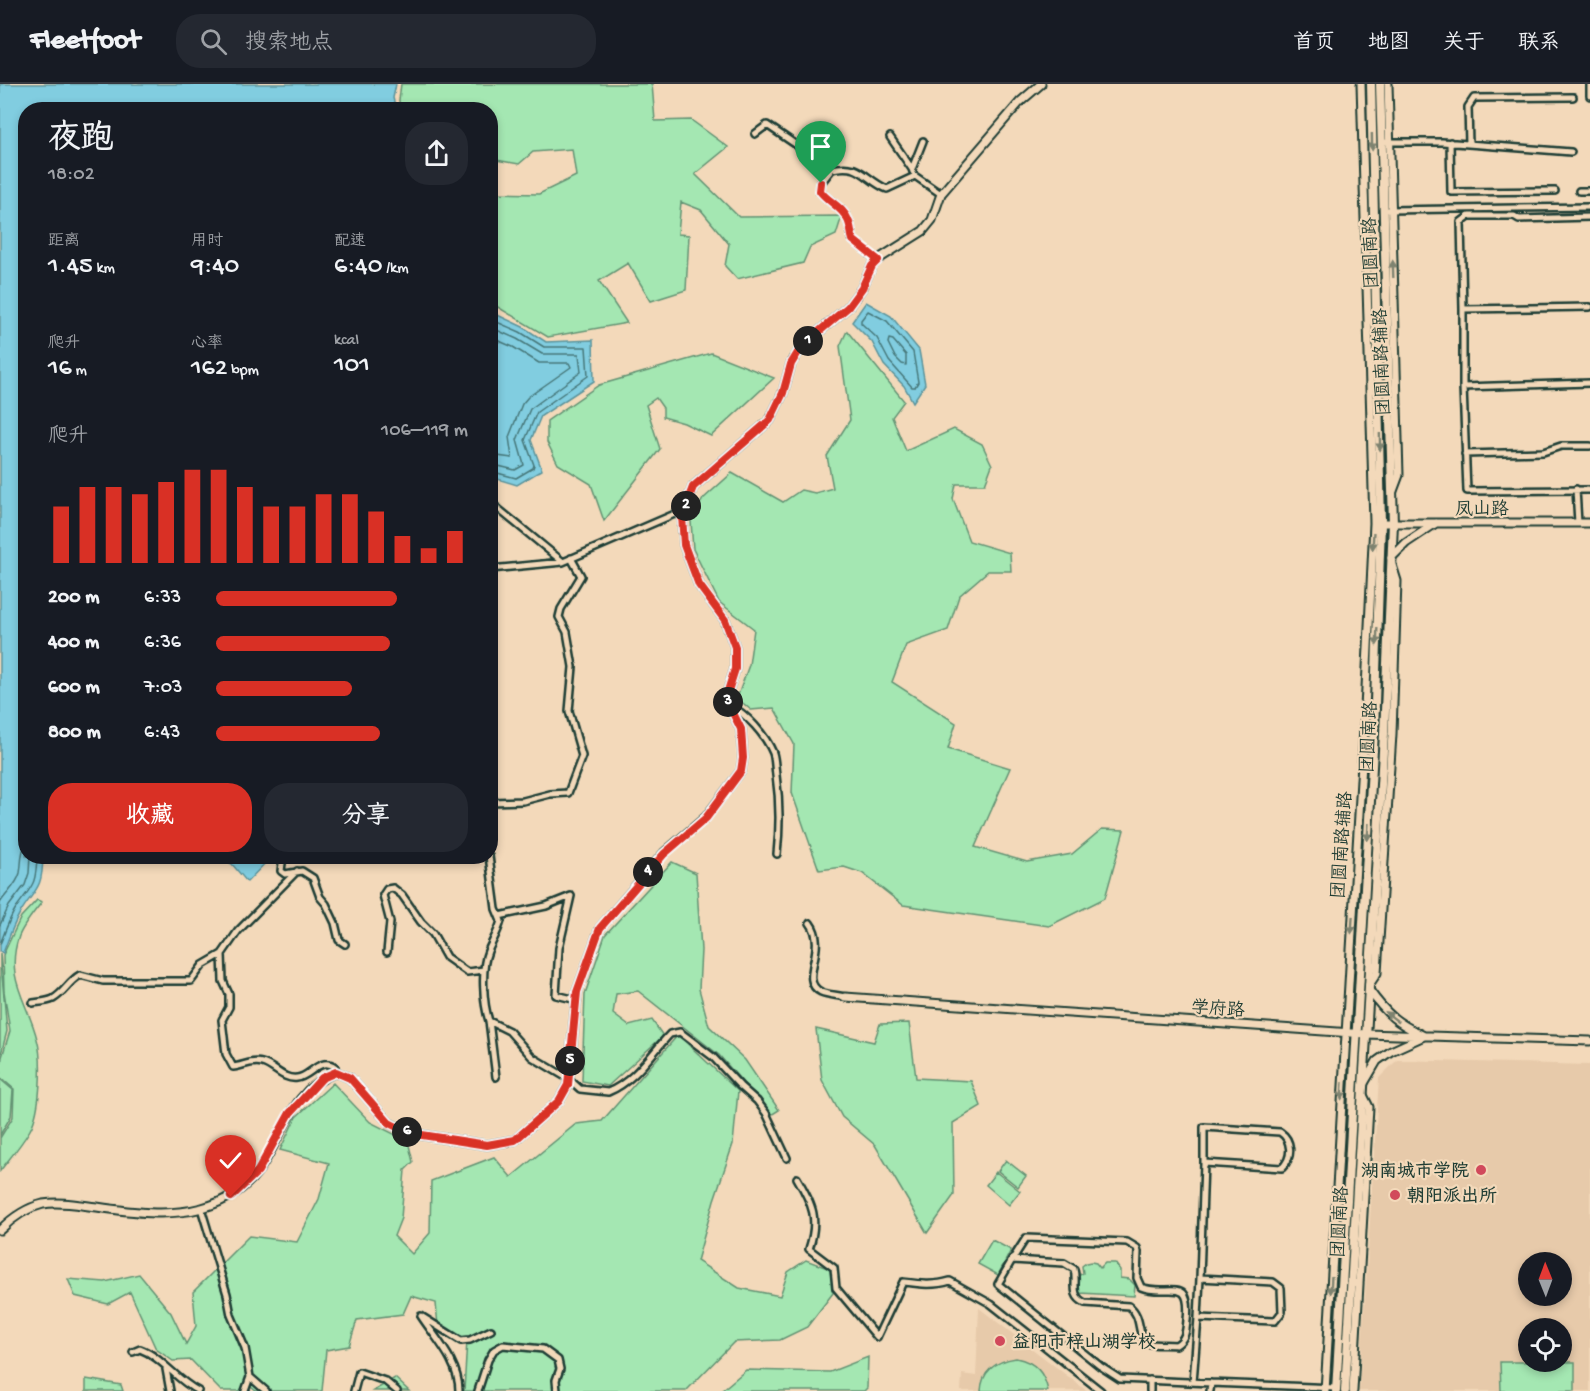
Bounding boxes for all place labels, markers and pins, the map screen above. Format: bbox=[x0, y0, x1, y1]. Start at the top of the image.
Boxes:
pin bbox=[795, 121, 846, 183]
pin: 1 bbox=[793, 326, 823, 356]
pin: 2 bbox=[671, 491, 701, 521]
pin: 3 bbox=[713, 687, 743, 717]
pin: 4 bbox=[633, 857, 663, 887]
pin: 5 bbox=[555, 1046, 585, 1076]
pin: 6 bbox=[392, 1117, 422, 1147]
pin bbox=[205, 1135, 256, 1197]
place label: 湖南城市学院 bbox=[1361, 1161, 1469, 1183]
marker: 湖南城市学院 bbox=[1474, 1163, 1488, 1177]
place label: 朝阳派出所 bbox=[1407, 1186, 1497, 1208]
marker: 朝阳派出所 bbox=[1388, 1188, 1402, 1202]
place label: 益阳市梓山湖学校 bbox=[1012, 1332, 1156, 1354]
marker: 益阳市梓山湖学校 bbox=[993, 1334, 1007, 1348]

